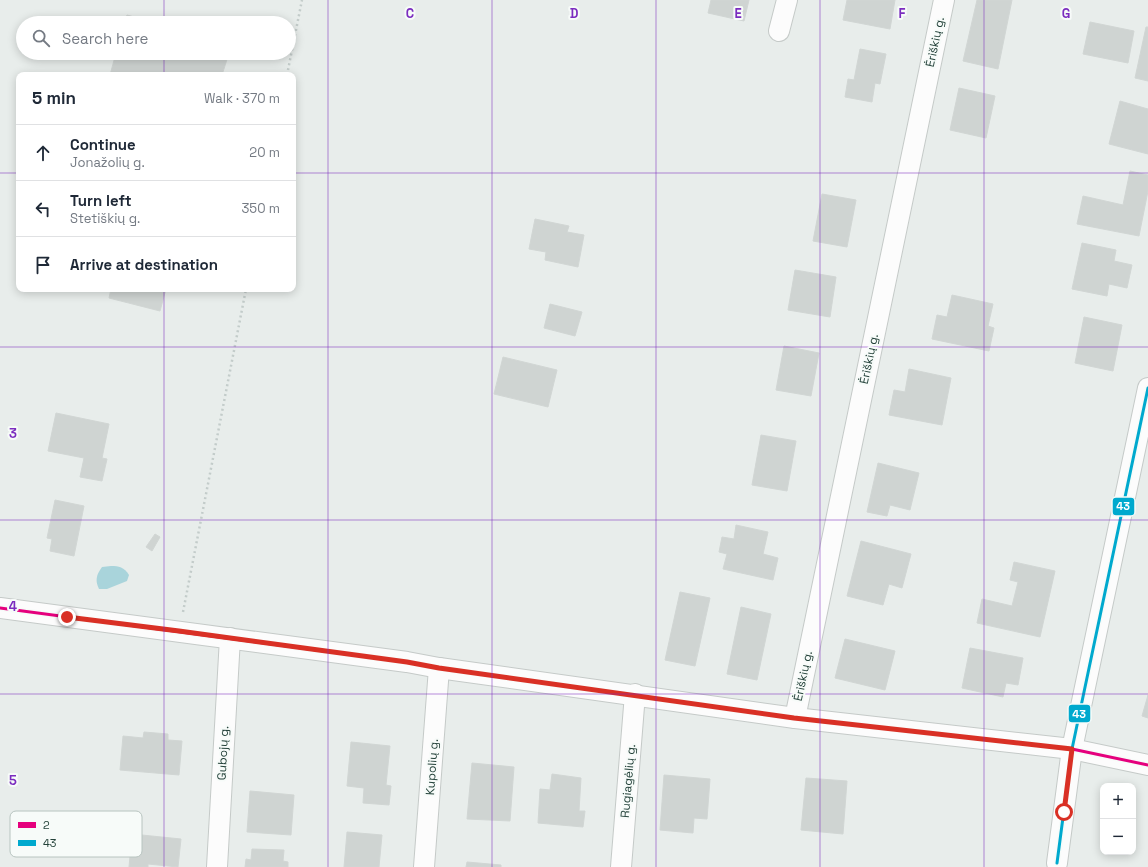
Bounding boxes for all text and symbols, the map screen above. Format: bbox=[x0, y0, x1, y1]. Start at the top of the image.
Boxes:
text: C bbox=[406, 5, 414, 22]
text: D bbox=[570, 5, 579, 22]
text: E bbox=[734, 5, 742, 22]
text: F bbox=[899, 5, 906, 22]
text: G bbox=[1062, 5, 1070, 22]
street label: Ėriškių g. bbox=[922, 15, 948, 69]
search box bbox=[16, 16, 296, 60]
icon: search bbox=[30, 27, 52, 49]
text: Search here bbox=[62, 29, 148, 48]
text: 5 min bbox=[32, 87, 76, 109]
text: Walk · 370 m bbox=[204, 90, 280, 107]
text: Continue bbox=[70, 135, 136, 154]
icon: ahead bbox=[32, 142, 54, 164]
text: 20 m bbox=[249, 144, 280, 161]
text: Jonažolių g. bbox=[70, 154, 145, 171]
text: Turn left bbox=[70, 191, 132, 210]
icon: left bbox=[32, 198, 54, 220]
text: 350 m bbox=[242, 200, 280, 217]
text: Stetiškių g. bbox=[70, 210, 140, 227]
icon: arrive bbox=[32, 254, 54, 276]
text: Arrive at destination bbox=[70, 255, 218, 274]
street label: Ėriškių g. bbox=[856, 332, 882, 386]
text: 3 bbox=[9, 425, 17, 442]
line badge: 43 bbox=[1112, 497, 1135, 516]
text: 43 bbox=[1116, 499, 1130, 513]
text: 4 bbox=[9, 598, 17, 615]
route end bbox=[58, 608, 76, 626]
street label: Ėriškių g. bbox=[790, 649, 816, 703]
line badge: 43 bbox=[1068, 704, 1091, 723]
text: 43 bbox=[1072, 707, 1086, 721]
street label: Gubojų g. bbox=[214, 725, 232, 781]
street label: Kupolių g. bbox=[422, 738, 442, 796]
street label: Rugiagėlių g. bbox=[617, 743, 639, 819]
text: 5 bbox=[9, 772, 17, 789]
map controls bbox=[1100, 783, 1136, 855]
button: + bbox=[1100, 783, 1136, 819]
route start bbox=[1055, 803, 1073, 821]
legend bbox=[10, 811, 142, 857]
text: 2 bbox=[43, 818, 50, 832]
button: − bbox=[1100, 819, 1136, 855]
text: 43 bbox=[43, 836, 57, 850]

